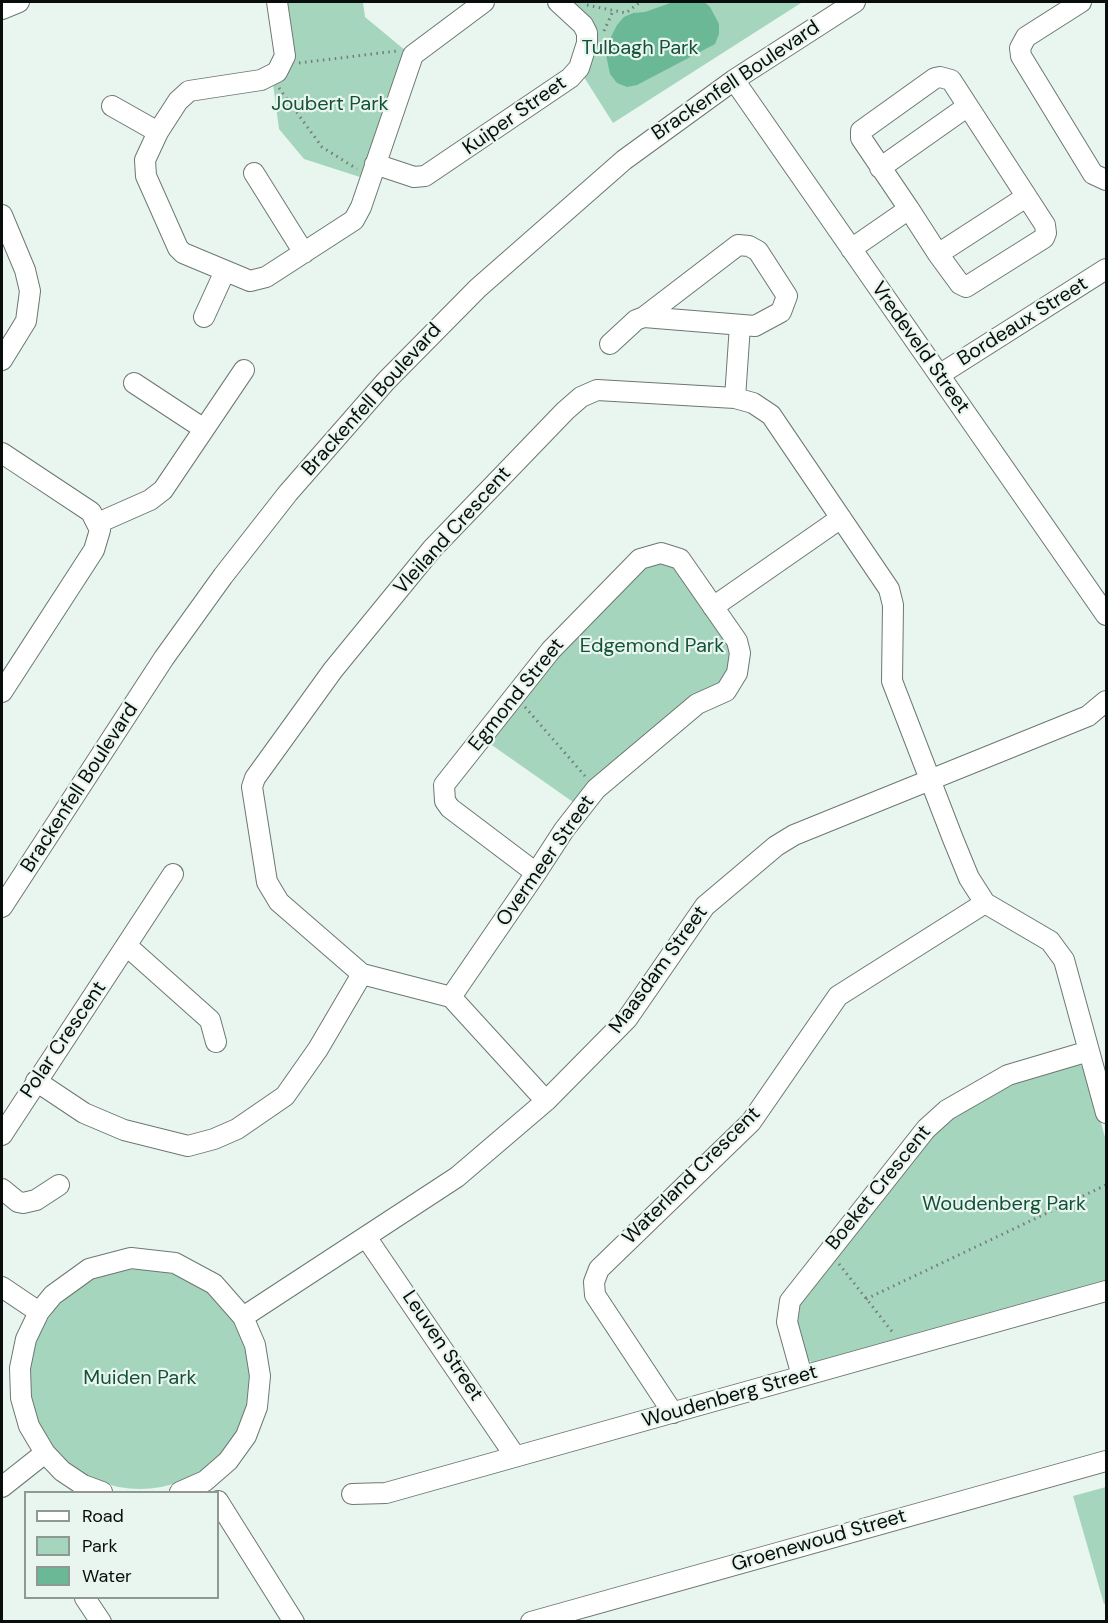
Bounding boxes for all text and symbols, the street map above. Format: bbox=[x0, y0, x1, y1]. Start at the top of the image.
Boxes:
street label: Brackenfell Boulevard bbox=[648, 16, 824, 146]
park label: Tulbagh Park bbox=[581, 37, 699, 61]
street label: Kuiper Street bbox=[459, 72, 571, 160]
park label: Joubert Park bbox=[271, 93, 389, 117]
street label: Bordeaux Street bbox=[953, 272, 1093, 372]
street label: Vredeveld Street bbox=[866, 278, 974, 418]
street label: Brackenfell Boulevard bbox=[297, 319, 447, 481]
street label: Vleiland Crescent bbox=[389, 462, 517, 600]
street label: Egmond Street bbox=[464, 634, 570, 756]
park label: Edgemond Park bbox=[580, 635, 724, 659]
street label: Brackenfell Boulevard bbox=[16, 699, 144, 877]
street label: Overmeer Street bbox=[492, 791, 600, 931]
street label: Maasdam Street bbox=[605, 902, 713, 1038]
street label: Polar Crescent bbox=[16, 977, 112, 1103]
street label: Waterland Crescent bbox=[618, 1102, 766, 1250]
street label: Boeket Crescent bbox=[821, 1121, 937, 1255]
park label: Woudenberg Park bbox=[922, 1193, 1086, 1217]
street label: Leuven Street bbox=[396, 1286, 488, 1406]
street label: Woudenberg Street bbox=[640, 1360, 820, 1434]
park label: Muiden Park bbox=[83, 1367, 197, 1391]
legend bbox=[24, 1491, 219, 1599]
text: Road bbox=[82, 1504, 124, 1528]
street label: Groenewoud Street bbox=[729, 1505, 909, 1577]
text: Park bbox=[82, 1534, 118, 1558]
text: Water bbox=[82, 1564, 132, 1588]

